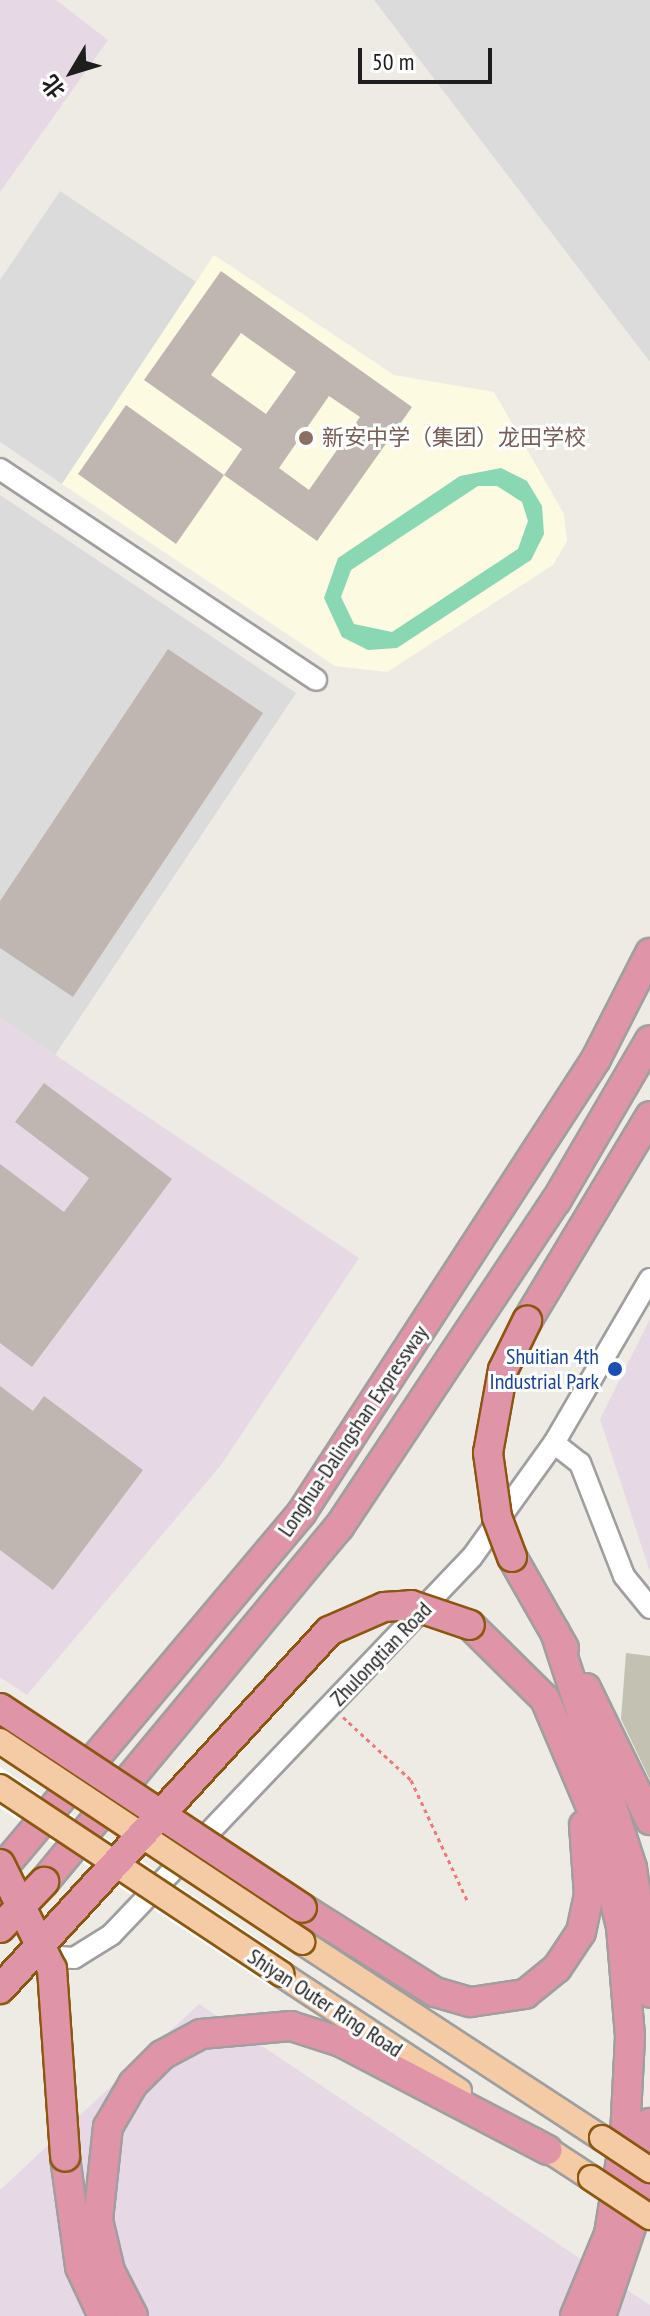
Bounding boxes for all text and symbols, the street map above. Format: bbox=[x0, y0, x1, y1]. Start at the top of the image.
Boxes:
north arrow bbox=[32, 32, 112, 112]
scale bar bbox=[362, 32, 496, 82]
text: 50 m bbox=[372, 46, 414, 77]
text: 北 bbox=[35, 69, 71, 104]
place label: 新安中学（集团）龙田学校 bbox=[322, 425, 586, 451]
marker: 新安中学（集团）龙田学校 bbox=[297, 429, 315, 447]
street label: Longhua-Dalingshan Expressway bbox=[272, 1320, 434, 1542]
place label: Shuitian 4th Industrial Park bbox=[490, 1343, 599, 1394]
marker: Shuitian 4th Industrial Park bbox=[606, 1360, 624, 1378]
street label: Zhulongtian Road bbox=[325, 1597, 437, 1711]
street label: Shiyan Outer Ring Road bbox=[243, 1943, 407, 2063]

